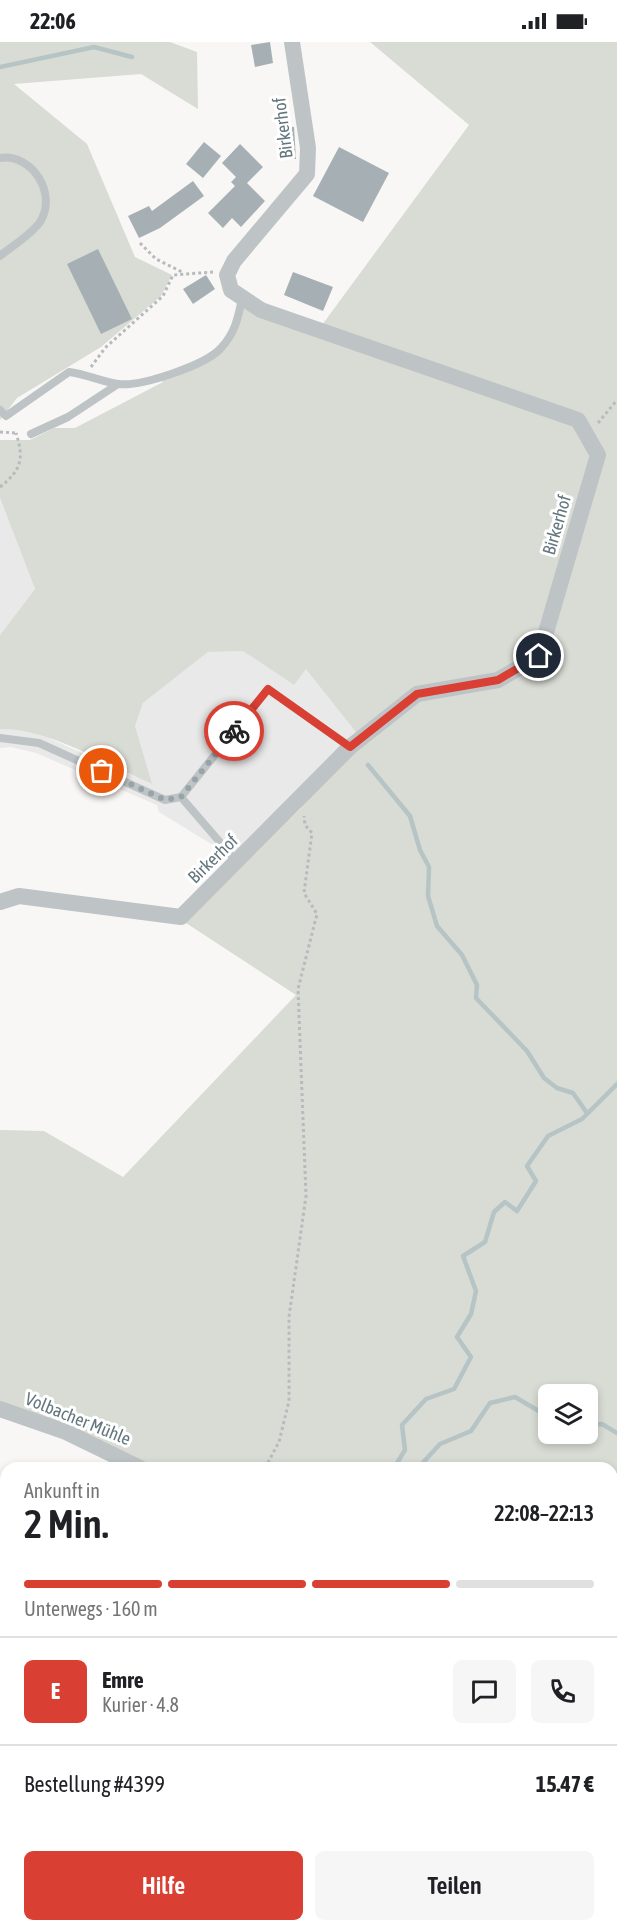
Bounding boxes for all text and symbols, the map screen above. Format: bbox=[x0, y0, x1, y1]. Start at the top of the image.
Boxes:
text: 22:06 bbox=[30, 8, 76, 34]
street label: Birkerhof bbox=[268, 96, 297, 160]
street label: Birkerhof bbox=[538, 493, 575, 557]
pin bbox=[513, 630, 564, 681]
icon: home bbox=[522, 639, 555, 672]
courier bbox=[204, 701, 264, 761]
icon: bike bbox=[218, 715, 251, 748]
pin bbox=[76, 745, 127, 796]
icon: bag bbox=[85, 754, 118, 787]
street label: Birkerhof bbox=[183, 830, 242, 887]
map controls bbox=[538, 1384, 598, 1444]
button: layers bbox=[538, 1384, 598, 1444]
street label: Volbacher Mühle bbox=[22, 1388, 134, 1449]
text: Ankunft in bbox=[24, 1479, 100, 1502]
text: 22:08–22:13 bbox=[494, 1500, 594, 1526]
text: 2 Min. bbox=[24, 1502, 109, 1546]
text: Unterwegs · 160 m bbox=[24, 1597, 158, 1620]
button: chat bbox=[453, 1660, 516, 1723]
button: phone bbox=[531, 1660, 594, 1723]
text: Emre bbox=[102, 1667, 144, 1693]
text: E bbox=[51, 1678, 60, 1704]
text: Kurier · 4.8 bbox=[102, 1693, 179, 1716]
text: Bestellung #4399 bbox=[24, 1771, 165, 1797]
text: 15.47 € bbox=[536, 1771, 594, 1797]
button: Hilfe bbox=[24, 1851, 303, 1920]
button: Teilen bbox=[315, 1851, 594, 1920]

